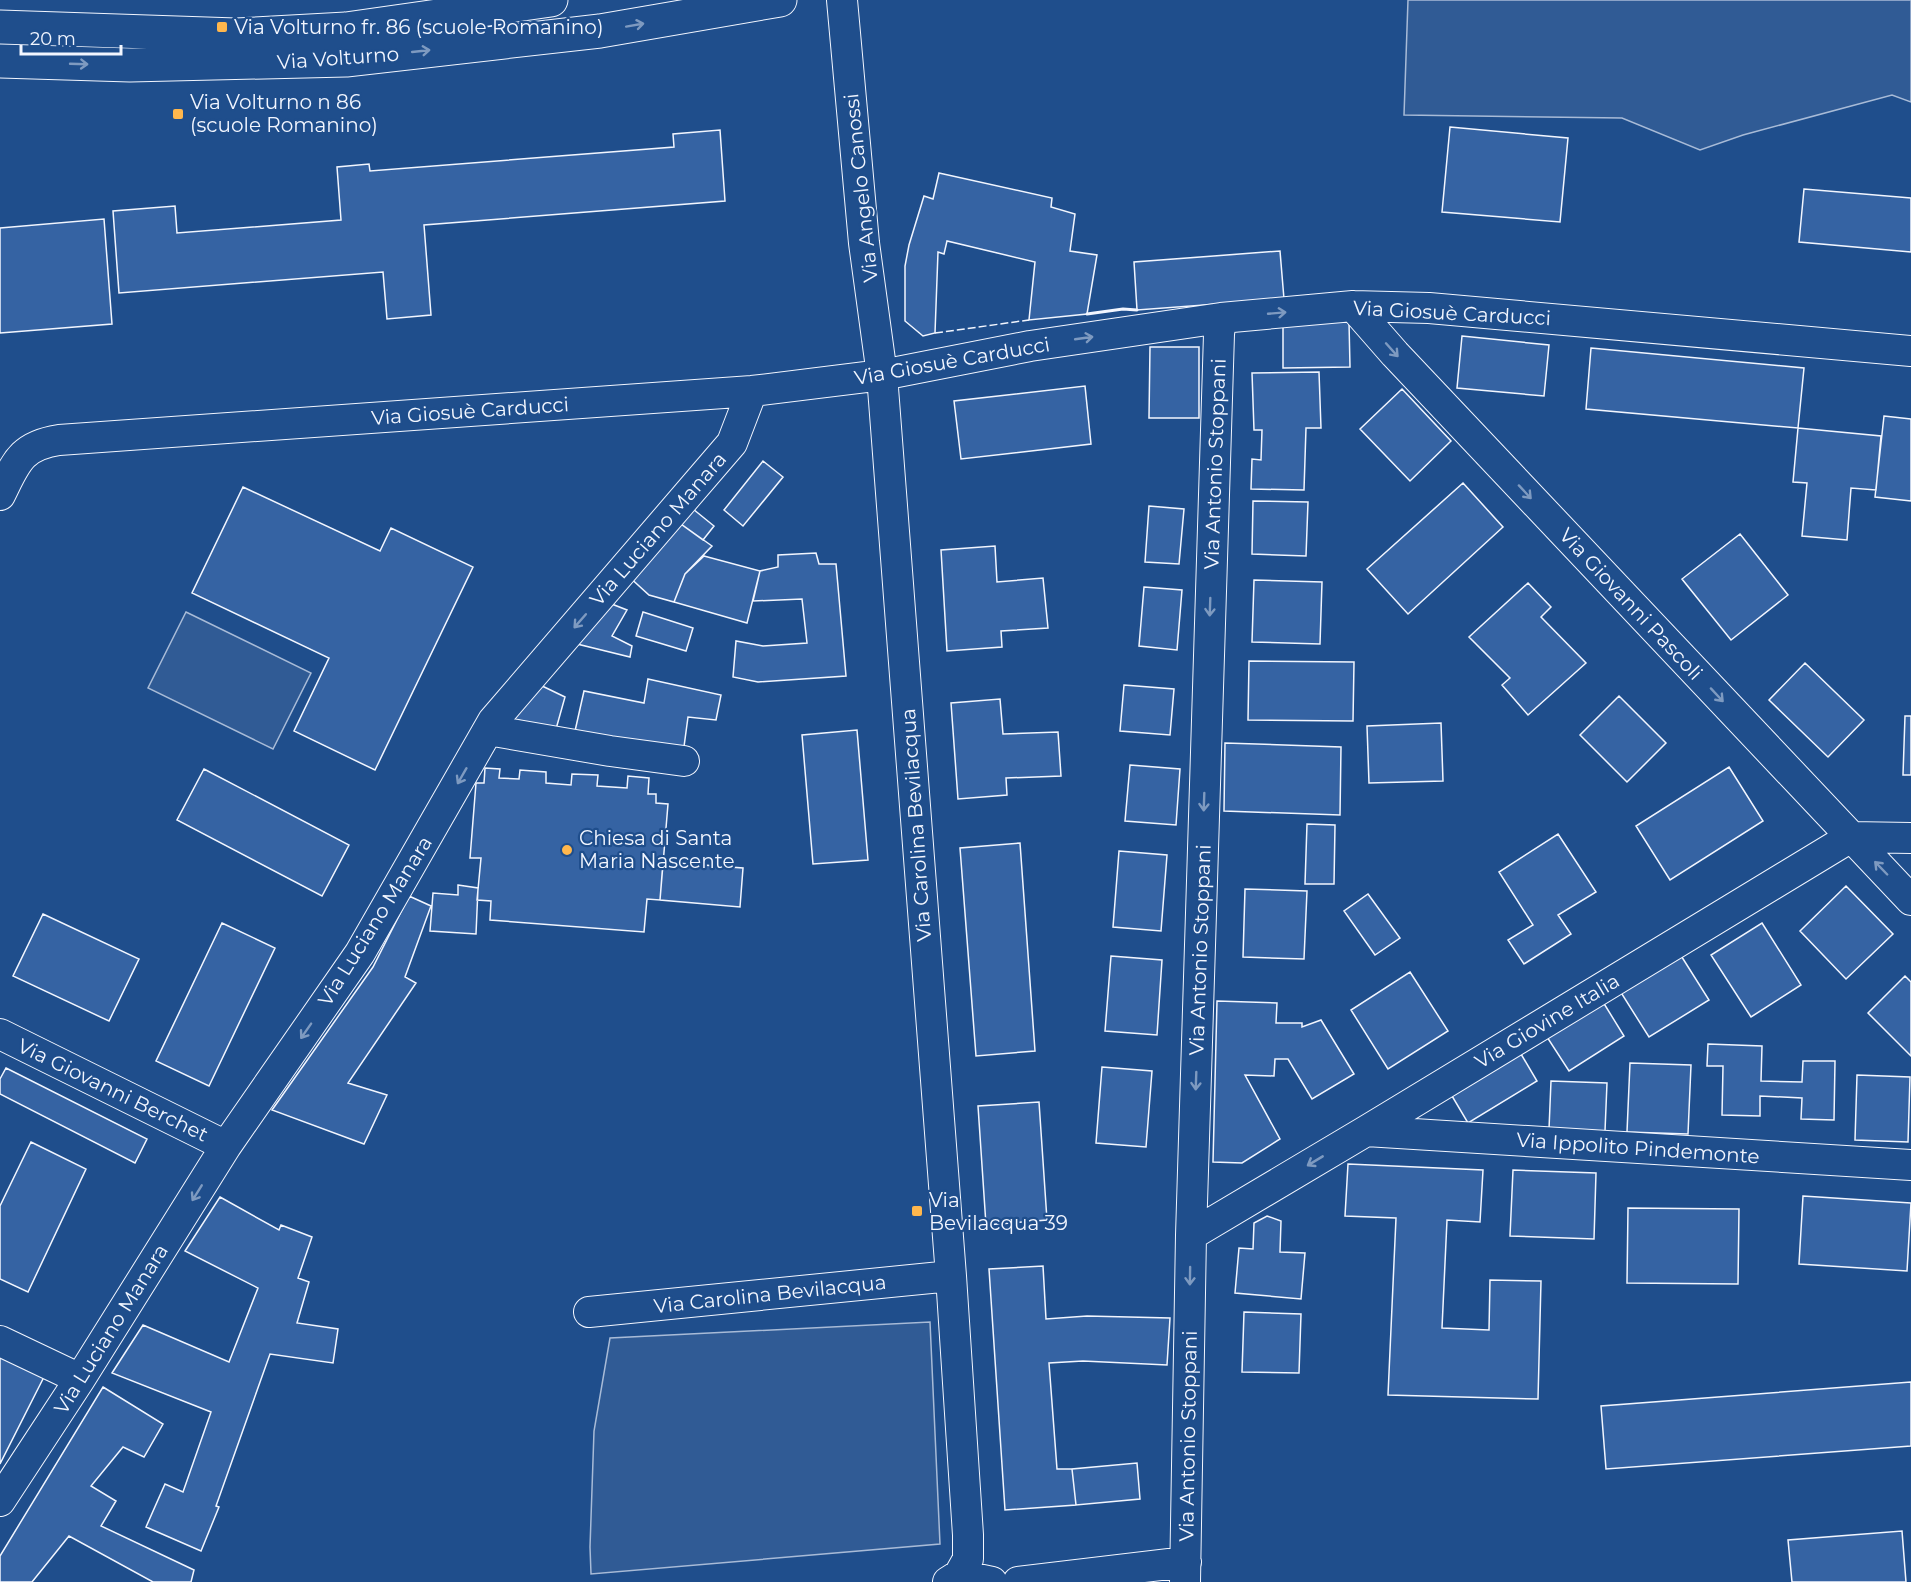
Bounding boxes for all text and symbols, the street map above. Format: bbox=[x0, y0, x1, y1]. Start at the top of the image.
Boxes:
place label: Via Volturno fr. 86 (scuole Romanino) bbox=[234, 15, 603, 39]
scale bar bbox=[21, 18, 122, 56]
one-way arrow bbox=[625, 19, 645, 30]
marker: Via Volturno fr. 86 (scuole Romanino) bbox=[215, 20, 229, 34]
text: 20 m bbox=[30, 28, 76, 50]
street label: Via Volturno bbox=[276, 42, 400, 74]
one-way arrow bbox=[410, 45, 430, 56]
one-way arrow bbox=[69, 58, 89, 69]
place label: Via Volturno n 86 (scuole Romanino) bbox=[190, 90, 378, 137]
street label: Via Angelo Canossi bbox=[839, 92, 883, 284]
marker: Via Volturno n 86 (scuole Romanino) bbox=[171, 107, 185, 121]
street label: Via Giosuè Carducci bbox=[1352, 296, 1552, 330]
one-way arrow bbox=[1267, 307, 1287, 318]
street label: Via Giosuè Carducci bbox=[852, 332, 1052, 390]
one-way arrow bbox=[1074, 332, 1093, 343]
one-way arrow bbox=[1385, 342, 1399, 357]
street label: Via Antonio Stoppani bbox=[1199, 358, 1231, 570]
street label: Via Giosuè Carducci bbox=[370, 392, 570, 430]
street label: Via Luciano Manara bbox=[585, 447, 731, 611]
one-way arrow bbox=[1518, 484, 1532, 499]
street label: Via Giovanni Pascoli bbox=[1554, 523, 1708, 685]
one-way arrow bbox=[1204, 596, 1216, 616]
one-way arrow bbox=[573, 613, 586, 629]
one-way arrow bbox=[1710, 687, 1724, 702]
street label: Via Carolina Bevilacqua bbox=[896, 708, 936, 942]
one-way arrow bbox=[456, 766, 467, 784]
one-way arrow bbox=[1198, 791, 1210, 811]
place label: Chiesa di Santa Maria Nascente bbox=[579, 826, 735, 873]
street label: Via Luciano Manara bbox=[313, 832, 437, 1010]
marker: Chiesa di Santa Maria Nascente bbox=[560, 843, 574, 857]
street label: Via Antonio Stoppani bbox=[1184, 844, 1216, 1056]
one-way arrow bbox=[1874, 861, 1888, 876]
street label: Via Giovine Italia bbox=[1470, 968, 1624, 1074]
one-way arrow bbox=[300, 1023, 312, 1039]
street label: Via Giovanni Berchet bbox=[14, 1033, 212, 1147]
one-way arrow bbox=[1190, 1070, 1201, 1090]
street label: Via Ippolito Pindemonte bbox=[1516, 1128, 1760, 1168]
one-way arrow bbox=[1307, 1155, 1324, 1167]
one-way arrow bbox=[190, 1184, 202, 1201]
place label: Via Bevilacqua 39 bbox=[929, 1188, 1068, 1235]
marker: Via Bevilacqua 39 bbox=[910, 1204, 924, 1218]
street label: Via Luciano Manara bbox=[49, 1240, 173, 1418]
one-way arrow bbox=[1184, 1265, 1196, 1285]
street label: Via Carolina Bevilacqua bbox=[653, 1270, 887, 1318]
street label: Via Antonio Stoppani bbox=[1174, 1330, 1202, 1542]

